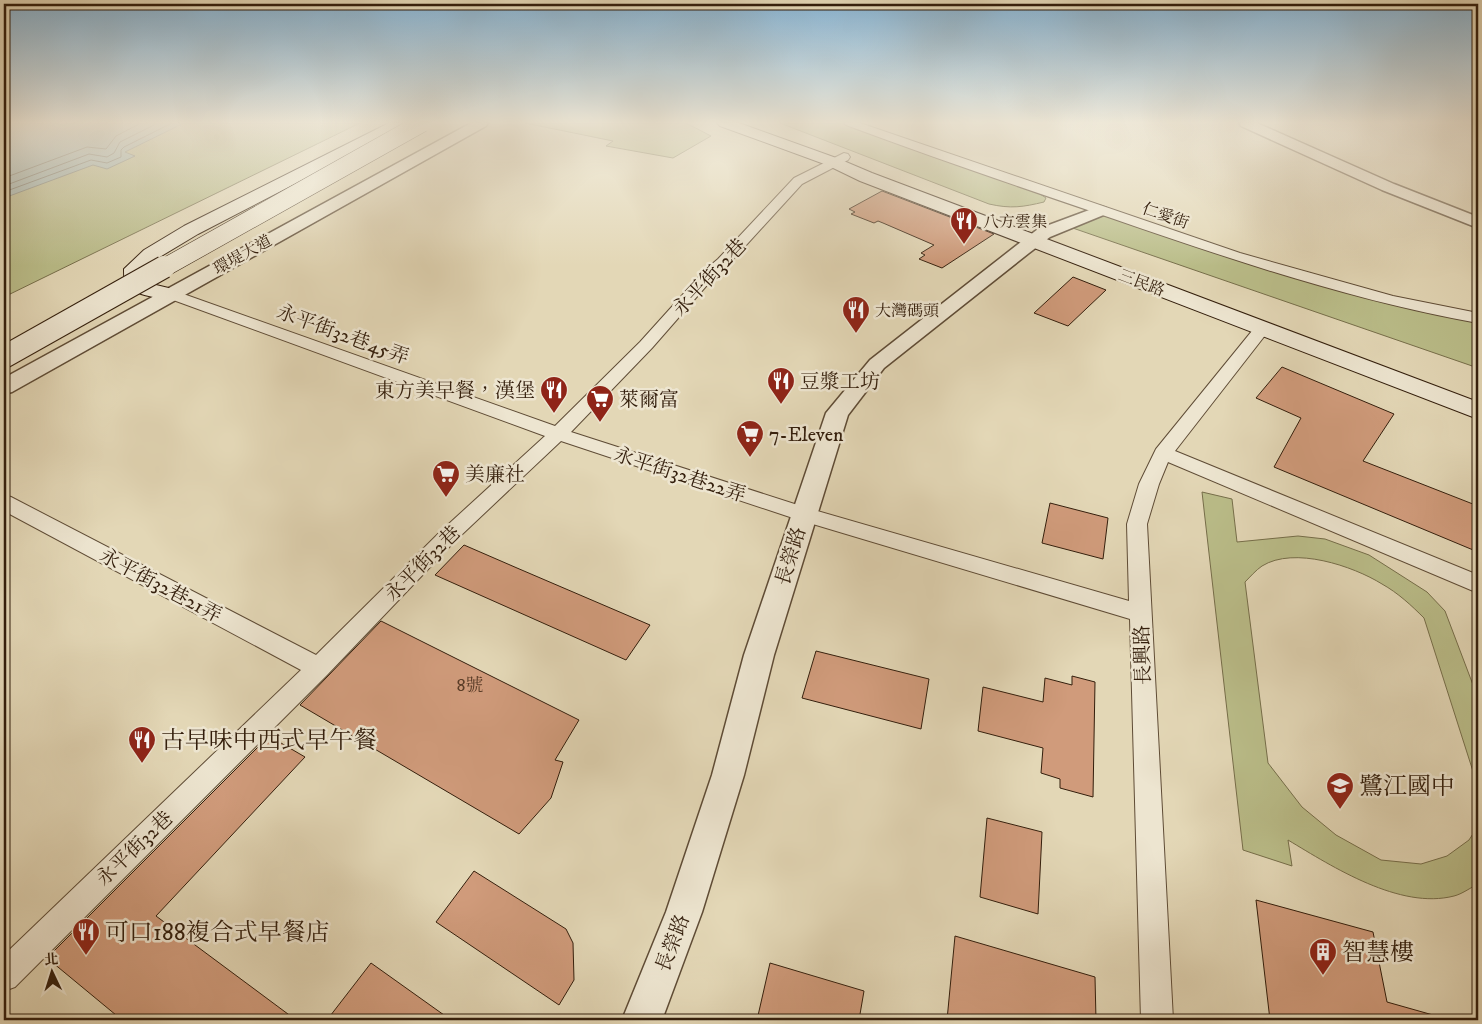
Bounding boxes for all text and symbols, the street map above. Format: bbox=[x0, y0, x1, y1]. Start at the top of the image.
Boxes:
street label: 仁愛街 bbox=[1140, 199, 1192, 233]
restaurant icon: 八方雲集 bbox=[949, 206, 979, 245]
place label: 八方雲集 bbox=[983, 212, 1047, 232]
street label: 環堤大道 bbox=[210, 231, 275, 279]
street label: 永平街32巷 bbox=[668, 234, 752, 322]
street label: 三民路 bbox=[1116, 265, 1168, 301]
restaurant icon: 大灣碼頭 bbox=[841, 295, 871, 334]
street label: 永平街32巷45弄 bbox=[273, 300, 412, 371]
place label: 大灣碼頭 bbox=[875, 301, 939, 321]
restaurant icon: 豆漿工坊 bbox=[766, 366, 796, 405]
place label: 豆漿工坊 bbox=[800, 370, 880, 395]
restaurant icon: 東方美早餐，漢堡 bbox=[539, 375, 569, 414]
place label: 東方美早餐，漢堡 bbox=[375, 379, 535, 404]
supermarket icon: 萊爾富 bbox=[585, 384, 615, 423]
place label: 萊爾富 bbox=[619, 388, 679, 413]
supermarket icon: 7-Eleven bbox=[735, 419, 765, 458]
place label: 7-Eleven bbox=[769, 423, 844, 448]
street label: 永平街32巷22弄 bbox=[611, 442, 749, 508]
supermarket icon: 美廉社 bbox=[431, 459, 461, 498]
place label: 美廉社 bbox=[465, 463, 525, 488]
street label: 永平街32巷 bbox=[380, 521, 466, 607]
street label: 長榮路 bbox=[771, 524, 812, 589]
street label: 永平街32巷21弄 bbox=[95, 544, 226, 629]
street label: 長興路 bbox=[1130, 625, 1157, 685]
house number: 8號 bbox=[456, 675, 484, 697]
restaurant icon: 古早味中西式早午餐 bbox=[127, 725, 157, 764]
place label: 古早味中西式早午餐 bbox=[161, 726, 377, 756]
school or university icon: 鷺江國中 bbox=[1325, 771, 1355, 810]
place label: 鷺江國中 bbox=[1359, 772, 1455, 802]
street label: 永平街32巷 bbox=[91, 806, 179, 892]
street label: 長榮路 bbox=[651, 911, 696, 976]
restaurant icon: 可口188複合式早餐店 bbox=[71, 917, 101, 956]
place label: 可口188複合式早餐店 bbox=[105, 918, 330, 948]
building icon: 智慧樓 bbox=[1308, 937, 1338, 976]
place label: 智慧樓 bbox=[1342, 938, 1414, 968]
north arrow bbox=[28, 946, 78, 996]
text: 北 bbox=[44, 951, 59, 969]

